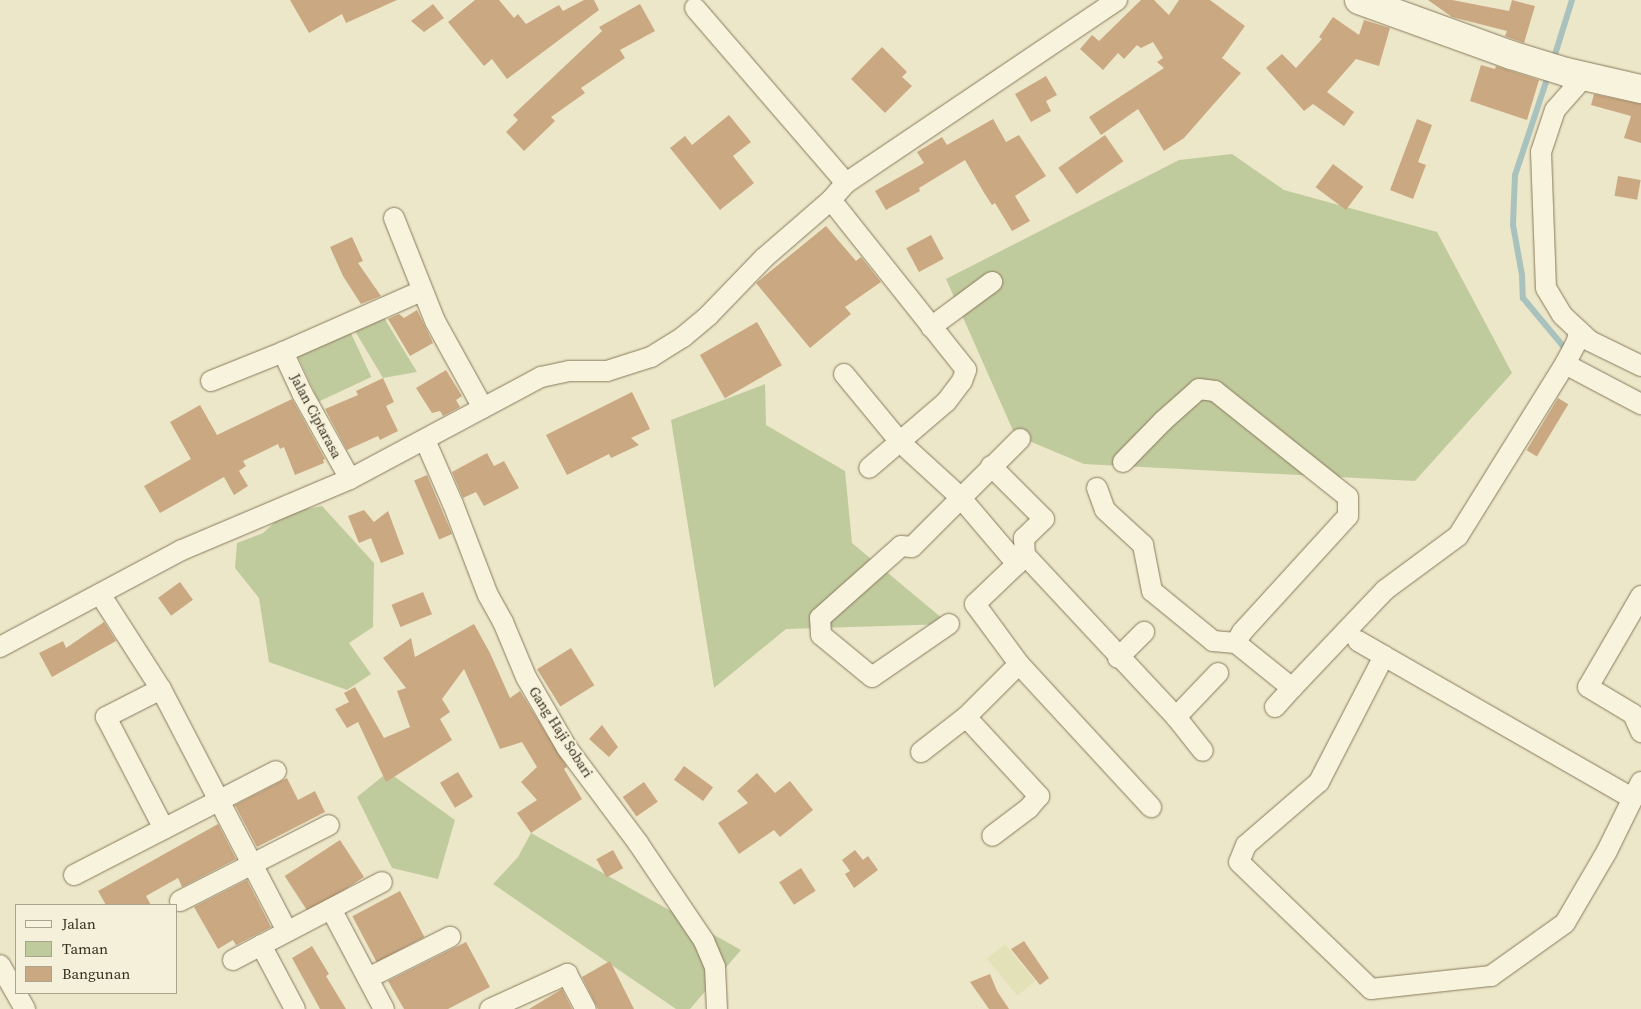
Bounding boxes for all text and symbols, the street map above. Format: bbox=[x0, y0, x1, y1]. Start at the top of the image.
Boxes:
street label: Jalan Ciptarasa bbox=[287, 371, 345, 461]
street label: Gang Haji Sobari bbox=[525, 684, 597, 780]
legend bbox=[15, 904, 178, 994]
text: Jalan bbox=[62, 913, 96, 934]
text: Taman bbox=[62, 938, 108, 959]
text: Bangunan bbox=[62, 963, 130, 984]

